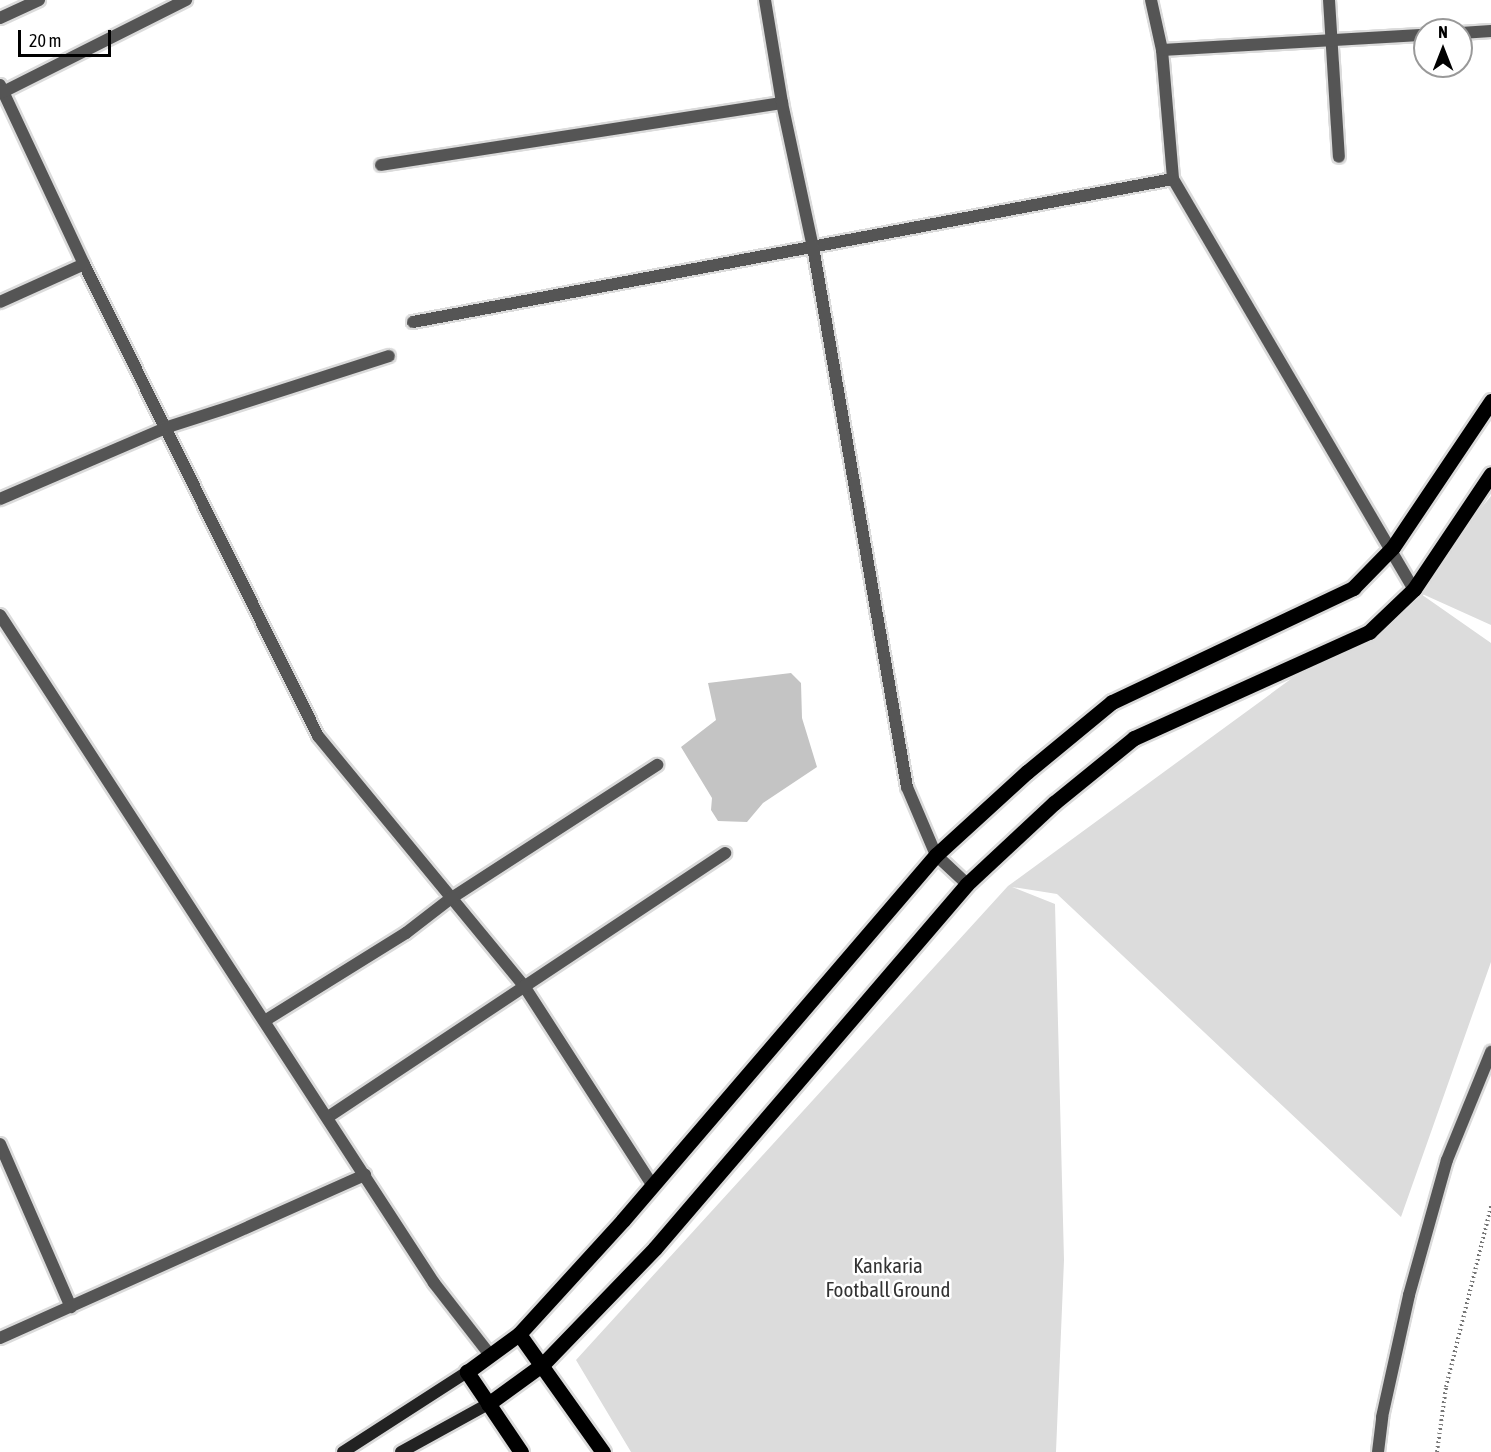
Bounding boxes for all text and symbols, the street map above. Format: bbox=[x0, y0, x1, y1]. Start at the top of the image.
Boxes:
scale bar bbox=[21, 18, 114, 56]
north arrow bbox=[1413, 18, 1473, 78]
text: N bbox=[1438, 23, 1448, 41]
text: 20 m bbox=[29, 30, 61, 51]
park label: Kankaria Football Ground bbox=[825, 1252, 951, 1302]

